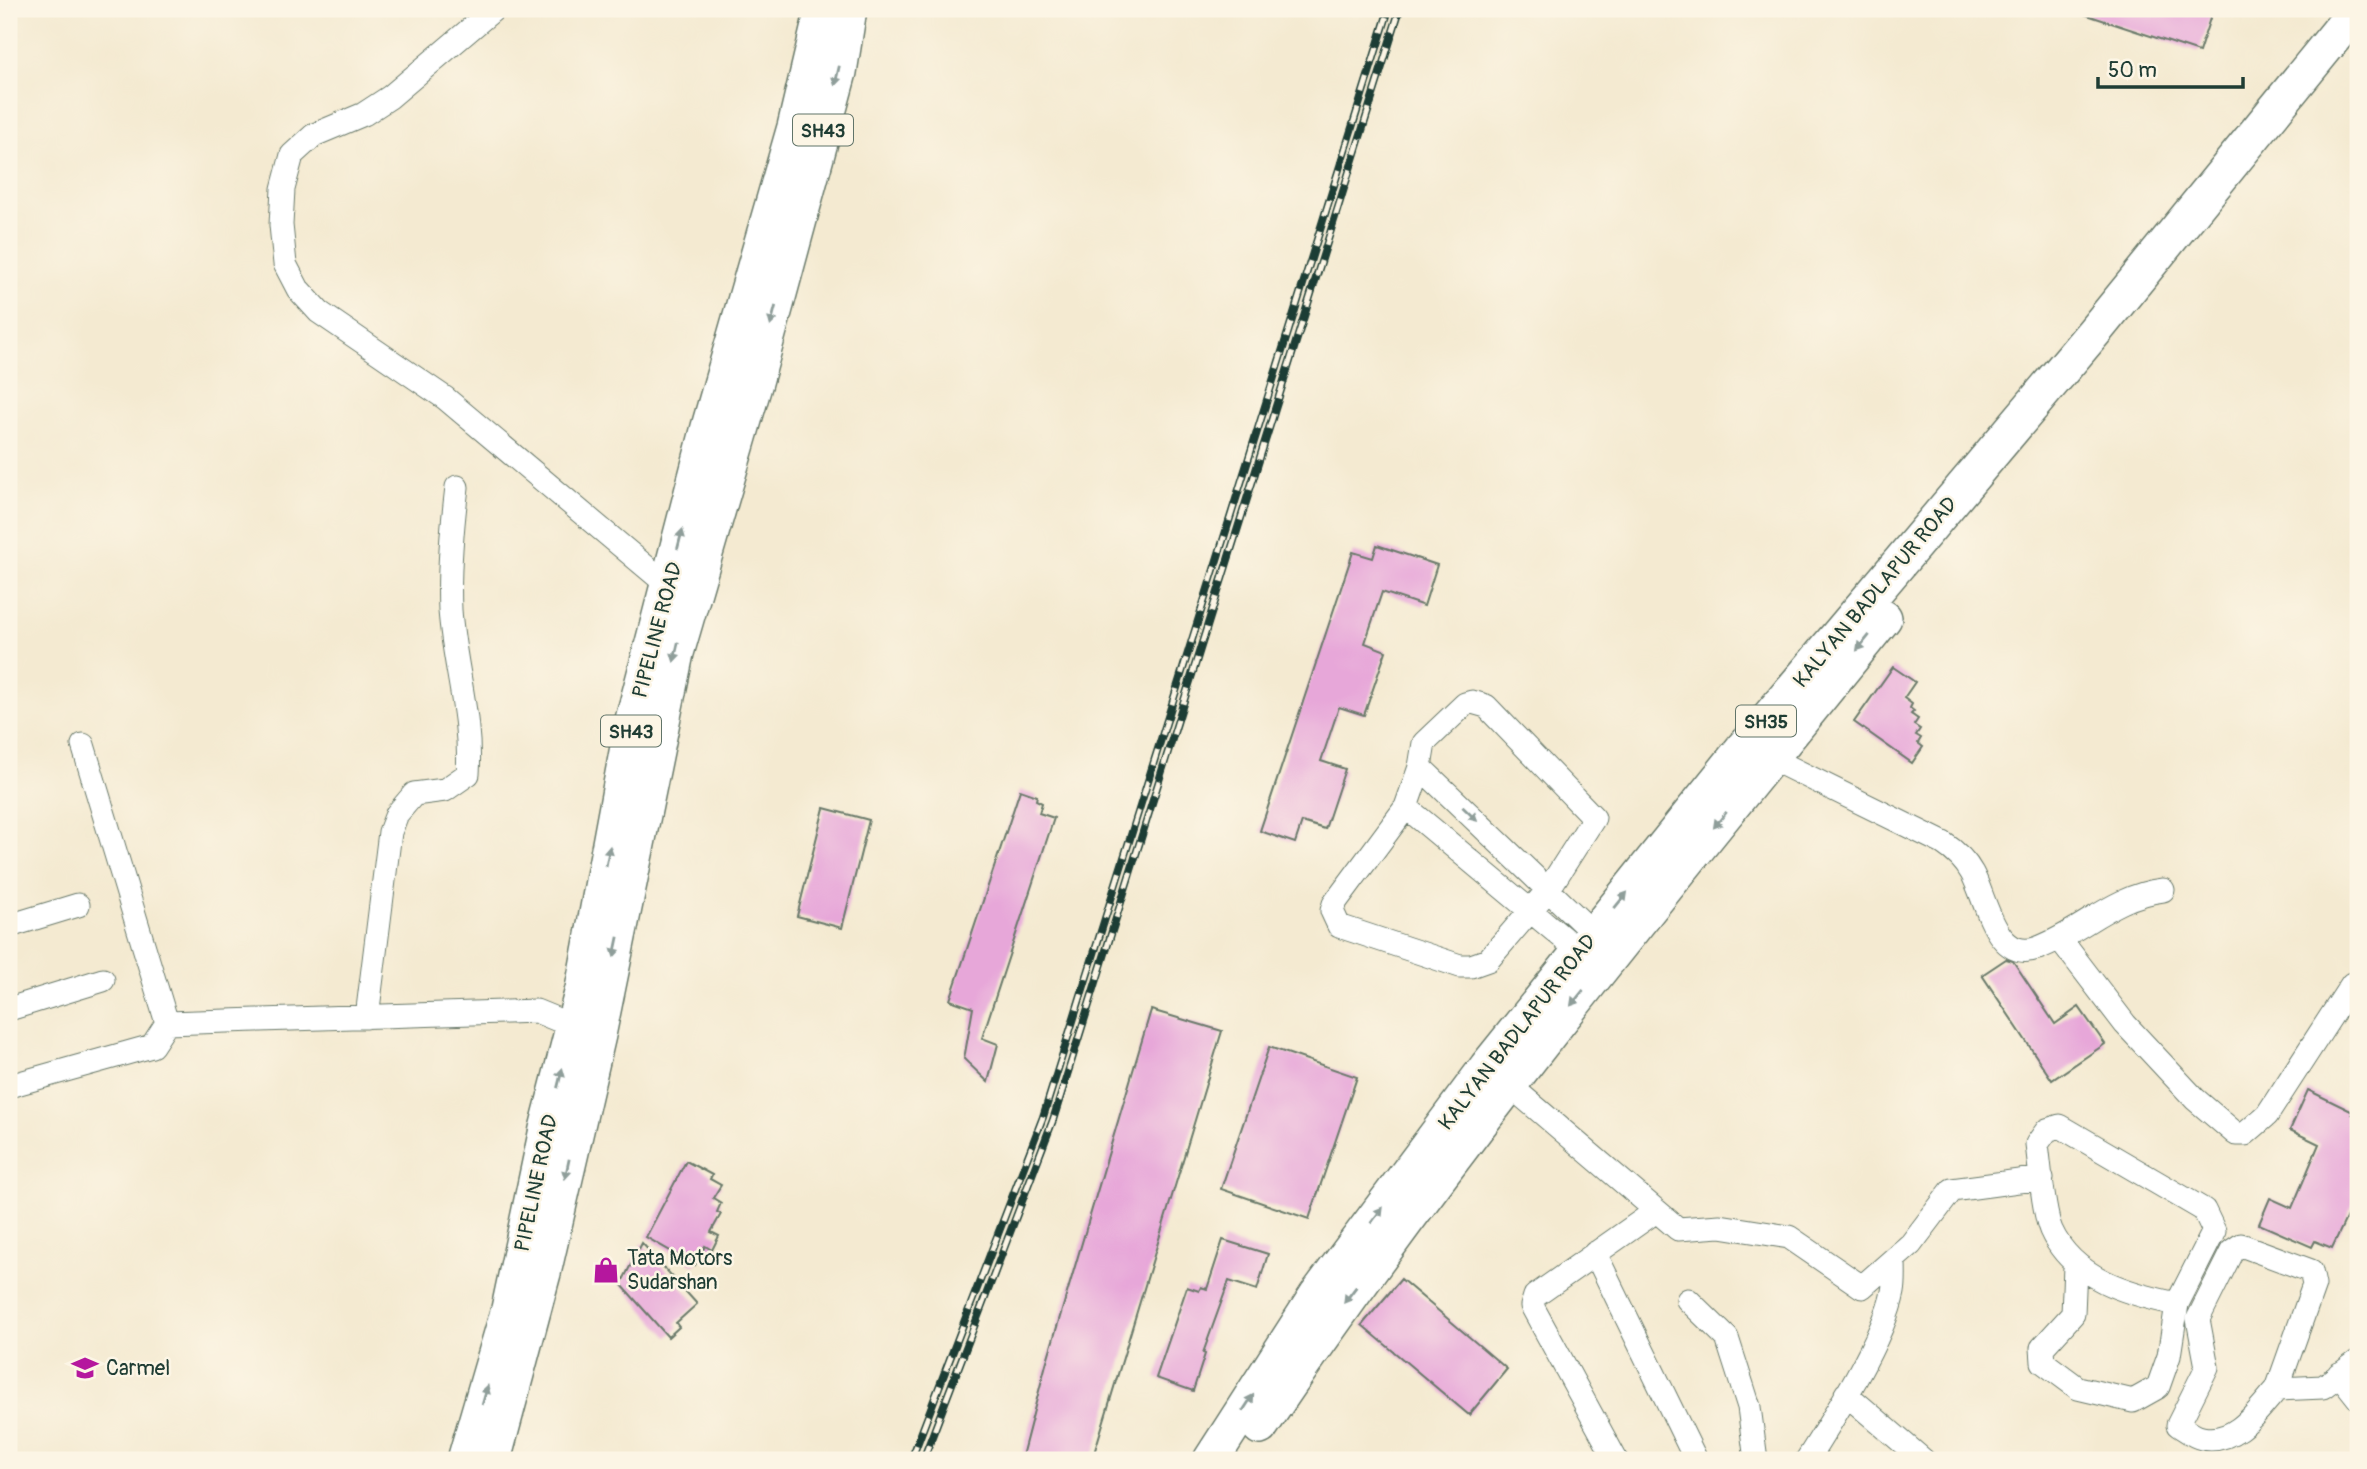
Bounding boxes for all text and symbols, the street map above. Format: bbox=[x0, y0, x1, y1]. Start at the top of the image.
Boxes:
scale bar bbox=[2098, 46, 2243, 90]
text: 50 m bbox=[2108, 57, 2157, 84]
one-way arrow bbox=[831, 65, 842, 87]
road number: SH43 bbox=[793, 114, 853, 146]
one-way arrow bbox=[767, 306, 777, 327]
street label: KALYAN BADLAPUR ROAD bbox=[1787, 491, 1963, 693]
one-way arrow bbox=[675, 528, 686, 550]
street label: PIPELINE ROAD bbox=[626, 559, 689, 701]
one-way arrow bbox=[1856, 635, 1871, 652]
one-way arrow bbox=[670, 641, 681, 663]
road number: SH35 bbox=[1736, 706, 1796, 736]
road number: SH43 bbox=[601, 716, 661, 746]
one-way arrow bbox=[1461, 806, 1478, 823]
one-way arrow bbox=[1713, 811, 1728, 829]
one-way arrow bbox=[602, 845, 613, 867]
one-way arrow bbox=[1614, 892, 1629, 910]
street label: KALYAN BADLAPUR ROAD bbox=[1432, 929, 1602, 1136]
one-way arrow bbox=[611, 936, 622, 958]
one-way arrow bbox=[1570, 988, 1585, 1006]
one-way arrow bbox=[555, 1067, 566, 1089]
street label: PIPELINE ROAD bbox=[509, 1112, 564, 1254]
one-way arrow bbox=[561, 1158, 572, 1180]
one-way arrow bbox=[1369, 1206, 1383, 1224]
place label: Tata Motors Sudarshan bbox=[627, 1245, 733, 1296]
shop icon: Tata Motors Sudarshan bbox=[591, 1255, 621, 1285]
one-way arrow bbox=[1344, 1286, 1358, 1304]
school or university icon: Carmel bbox=[70, 1353, 100, 1383]
place label: Carmel bbox=[106, 1355, 170, 1382]
one-way arrow bbox=[480, 1384, 490, 1405]
one-way arrow bbox=[1241, 1393, 1254, 1412]

